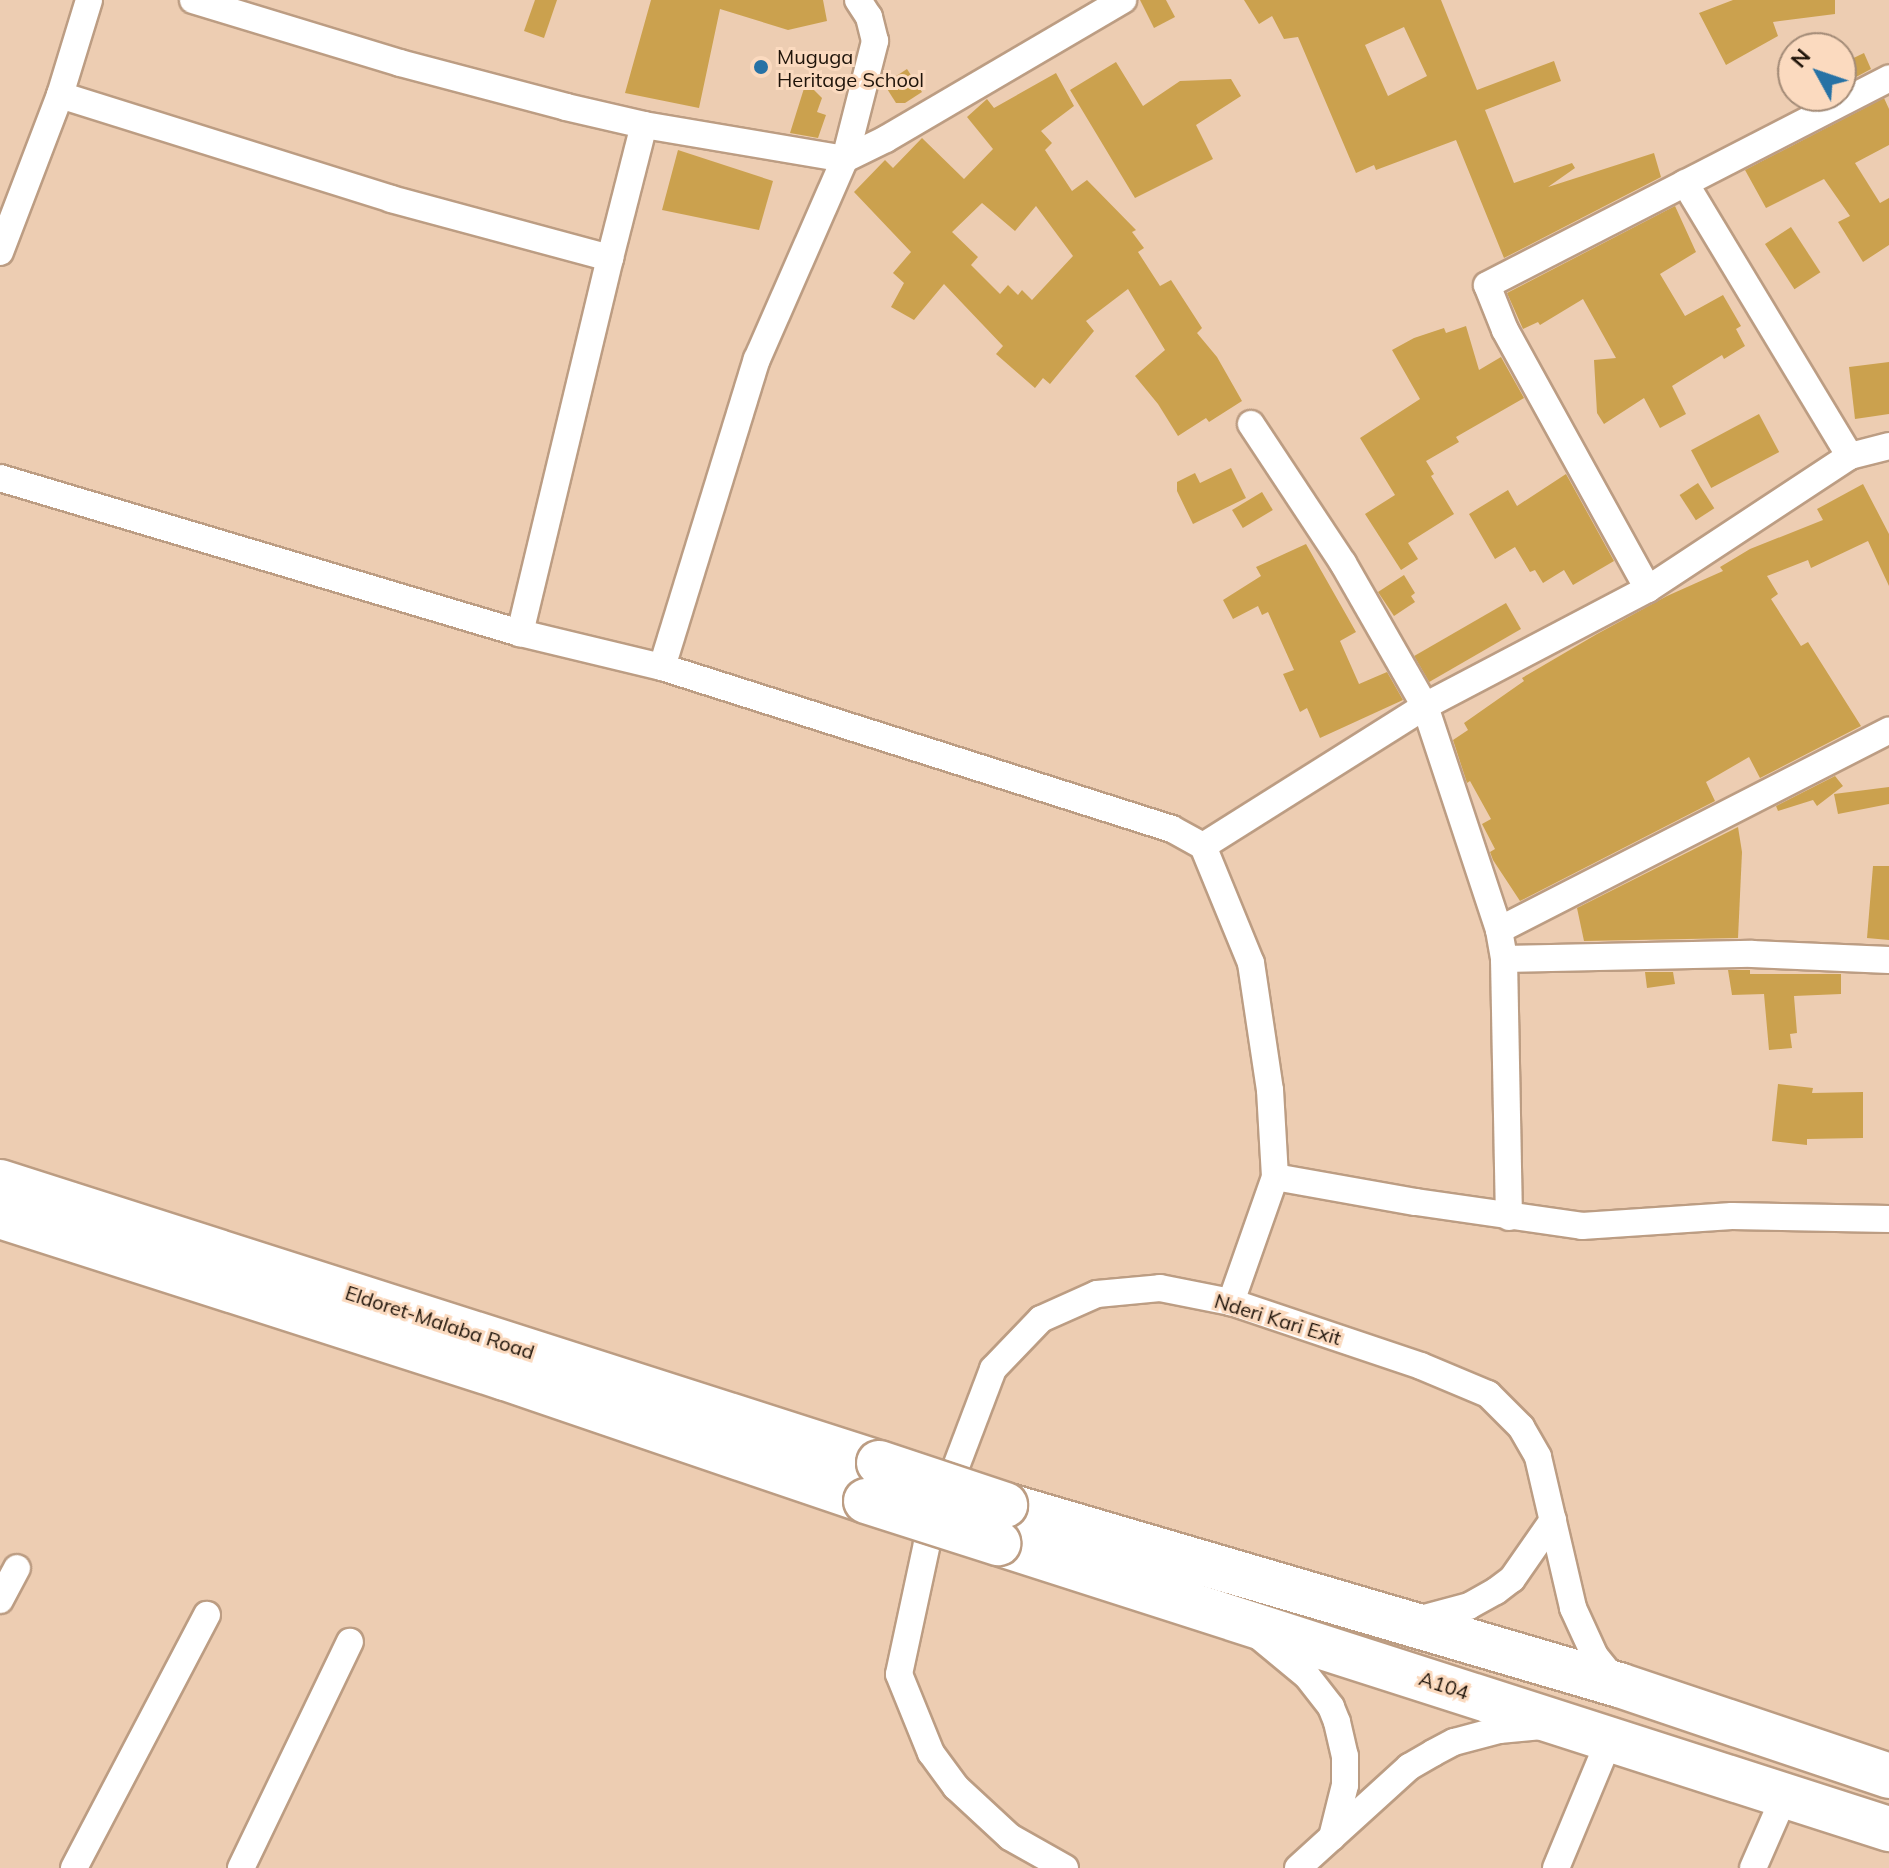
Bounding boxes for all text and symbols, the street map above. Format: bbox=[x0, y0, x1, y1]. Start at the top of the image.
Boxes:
north arrow bbox=[1777, 32, 1857, 112]
text: N bbox=[1784, 42, 1816, 73]
place label: Muguga Heritage School bbox=[777, 44, 924, 91]
marker: Muguga Heritage School bbox=[752, 58, 770, 76]
street label: Eldoret-Malaba Road bbox=[342, 1280, 538, 1364]
street label: Nderi Kari Exit bbox=[1212, 1288, 1344, 1350]
street label: A104 bbox=[1416, 1666, 1472, 1704]

